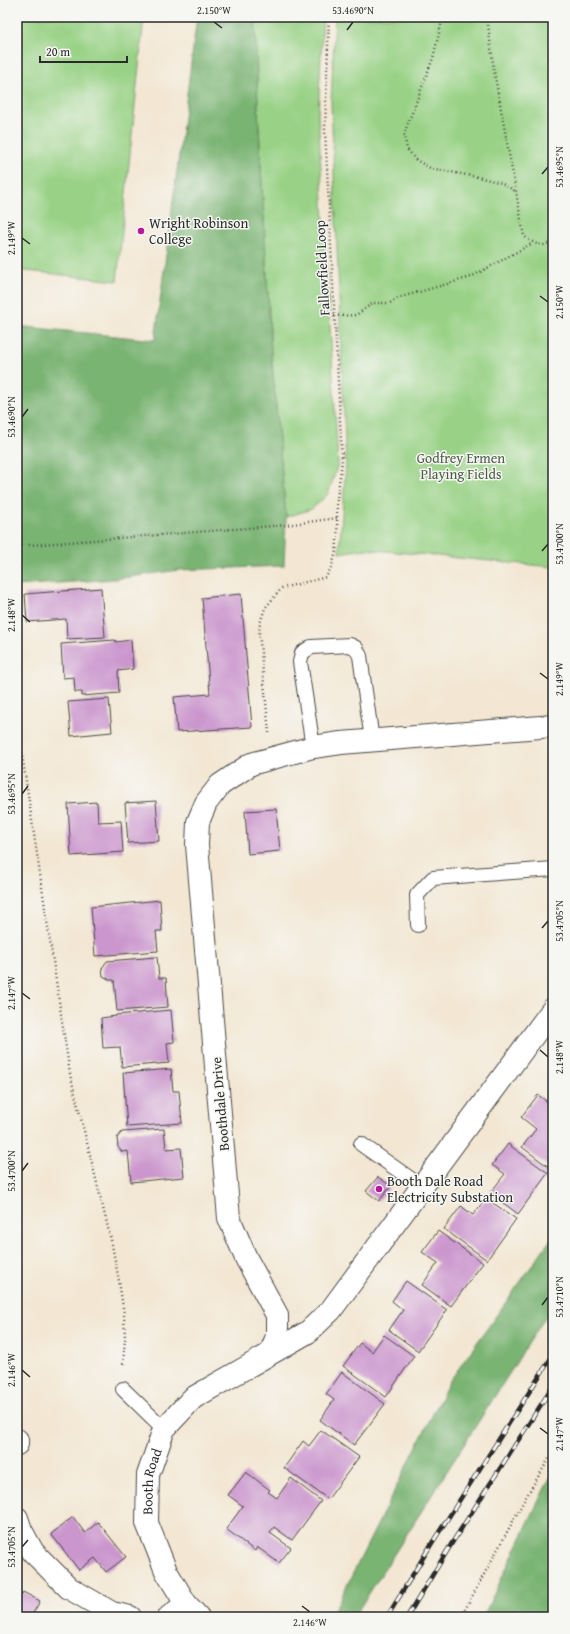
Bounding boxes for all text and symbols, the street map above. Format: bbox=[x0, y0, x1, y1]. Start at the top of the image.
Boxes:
text: 2.150°W bbox=[197, 3, 231, 18]
text: 53.4690°N bbox=[332, 3, 374, 18]
scale bar bbox=[40, 38, 127, 64]
text: 20 m bbox=[46, 43, 70, 60]
text: 53.4695°N bbox=[552, 146, 567, 188]
place label: Wright Robinson College bbox=[149, 213, 248, 249]
street label: Fallowfield Loop bbox=[309, 219, 334, 316]
text: 2.149°W bbox=[4, 221, 19, 255]
marker: Wright Robinson College bbox=[136, 226, 146, 236]
text: 2.150°W bbox=[552, 285, 567, 319]
text: 53.4690°N bbox=[4, 396, 19, 438]
park label: Godfrey Ermen Playing Fields bbox=[417, 448, 505, 484]
text: 53.4700°N bbox=[552, 523, 567, 565]
text: 2.148°W bbox=[4, 598, 19, 632]
text: 2.149°W bbox=[552, 662, 567, 696]
text: 53.4695°N bbox=[4, 773, 19, 815]
text: 53.4705°N bbox=[552, 900, 567, 942]
text: 2.147°W bbox=[4, 976, 19, 1010]
text: 2.148°W bbox=[552, 1040, 567, 1074]
street label: Boothdale Drive bbox=[206, 1056, 234, 1152]
text: 53.4700°N bbox=[4, 1150, 19, 1192]
place label: Booth Dale Road Electricity Substation bbox=[387, 1171, 513, 1207]
marker: Booth Dale Road Electricity Substation bbox=[374, 1184, 384, 1194]
text: 53.4710°N bbox=[552, 1276, 567, 1318]
text: 2.146°W bbox=[4, 1353, 19, 1387]
text: 2.147°W bbox=[552, 1417, 567, 1451]
street label: Booth Road bbox=[137, 1445, 167, 1515]
text: 53.4705°N bbox=[4, 1526, 19, 1568]
text: 2.146°W bbox=[293, 1615, 327, 1630]

